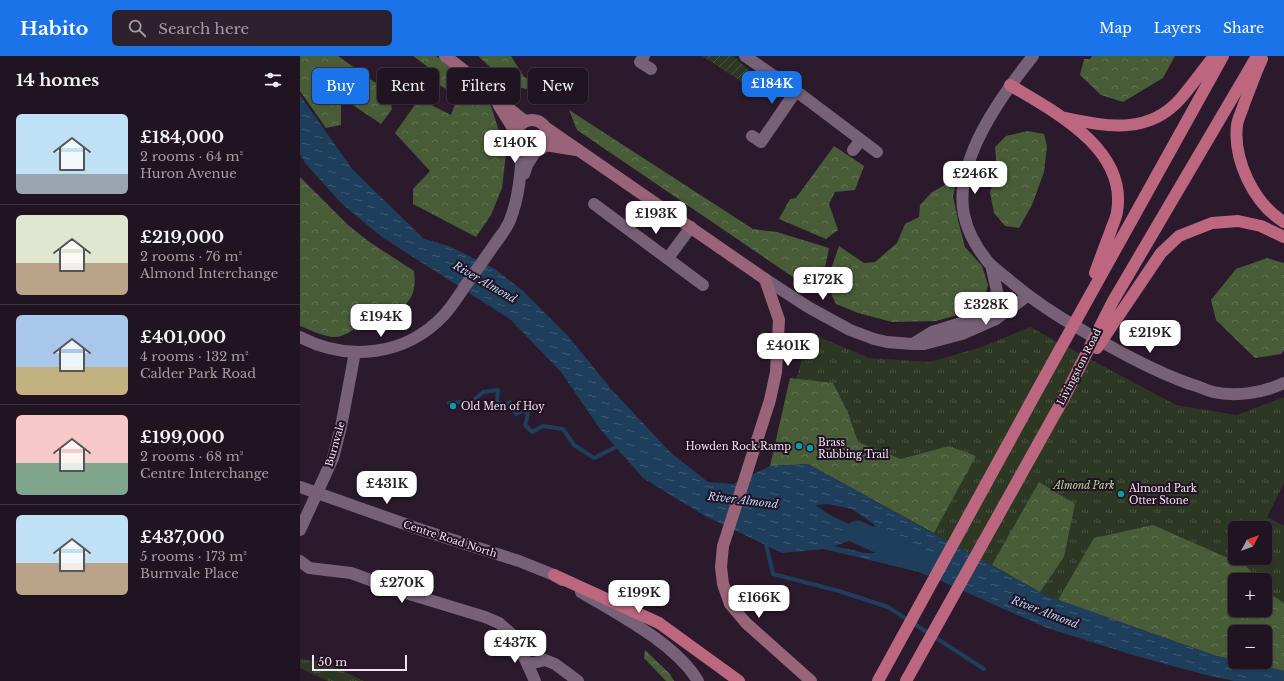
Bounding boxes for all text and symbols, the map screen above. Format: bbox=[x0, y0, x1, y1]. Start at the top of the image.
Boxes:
search box bbox=[112, 10, 392, 46]
text: Habito bbox=[20, 17, 88, 40]
icon: search bbox=[126, 17, 148, 39]
text: Search here bbox=[158, 19, 249, 38]
text: Map bbox=[1099, 19, 1132, 37]
text: Layers bbox=[1154, 19, 1201, 37]
text: Share bbox=[1223, 19, 1264, 37]
chip: Buy bbox=[312, 68, 369, 104]
chip: Rent bbox=[377, 68, 439, 104]
chip: Filters bbox=[447, 68, 520, 104]
chip: New bbox=[528, 68, 588, 104]
icon: filters bbox=[262, 69, 284, 91]
text: 14 homes bbox=[16, 70, 99, 91]
pin: £184K bbox=[744, 71, 800, 105]
text: £184K bbox=[751, 75, 793, 92]
text: £184,000 bbox=[140, 127, 224, 148]
icon: home bbox=[48, 130, 96, 178]
pin: £140K bbox=[487, 130, 543, 164]
text: £140K bbox=[493, 134, 537, 151]
text: 2 rooms · 64 m² bbox=[140, 148, 243, 165]
pin: £246K bbox=[947, 161, 1003, 195]
text: Huron Avenue bbox=[140, 165, 237, 182]
text: £246K bbox=[952, 165, 998, 182]
pin: £193K bbox=[628, 201, 684, 235]
text: £193K bbox=[635, 205, 677, 222]
text: £219,000 bbox=[140, 227, 224, 248]
icon: home bbox=[48, 231, 96, 279]
text: 2 rooms · 76 m² bbox=[140, 248, 242, 265]
water label: River Almond bbox=[450, 258, 520, 306]
text: Almond Interchange bbox=[140, 265, 278, 282]
pin: £172K bbox=[795, 267, 851, 301]
text: £172K bbox=[803, 271, 843, 288]
pin: £328K bbox=[958, 292, 1014, 326]
text: £328K bbox=[964, 296, 1008, 313]
pin: £194K bbox=[353, 304, 409, 338]
text: £194K bbox=[360, 308, 402, 325]
pin: £219K bbox=[1122, 320, 1178, 354]
text: £219K bbox=[1129, 324, 1171, 341]
street label: Livingston Road bbox=[1054, 326, 1104, 407]
text: £401,000 bbox=[140, 327, 226, 348]
icon: home bbox=[48, 331, 96, 379]
pin: £401K bbox=[760, 333, 816, 367]
text: £401K bbox=[766, 337, 810, 354]
text: 4 rooms · 132 m² bbox=[140, 348, 249, 365]
text: Calder Park Road bbox=[140, 365, 256, 382]
place label: Old Men of Hoy bbox=[461, 400, 545, 413]
marker: Old Men of Hoy bbox=[448, 401, 458, 411]
street label: Burnvale bbox=[322, 420, 348, 468]
text: £199,000 bbox=[140, 427, 225, 448]
icon: home bbox=[48, 431, 96, 479]
place label: Brass Rubbing Trail bbox=[818, 436, 889, 461]
place label: Howden Rock Ramp bbox=[686, 440, 791, 453]
marker: Howden Rock Ramp bbox=[794, 441, 804, 451]
marker: Brass Rubbing Trail bbox=[805, 443, 815, 453]
text: 2 rooms · 68 m² bbox=[140, 448, 243, 465]
text: Centre Interchange bbox=[140, 465, 269, 482]
pin: £431K bbox=[359, 471, 415, 505]
text: £431K bbox=[366, 475, 408, 492]
park label: Almond Park bbox=[1052, 479, 1114, 492]
place label: Almond Park Otter Stone bbox=[1128, 482, 1198, 507]
water label: River Almond bbox=[706, 489, 779, 511]
marker: Almond Park Otter Stone bbox=[1116, 489, 1126, 499]
street label: Centre Road North bbox=[401, 518, 499, 560]
north arrow bbox=[1228, 521, 1272, 565]
map controls bbox=[1228, 521, 1272, 669]
text: £437,000 bbox=[140, 527, 225, 548]
icon: home bbox=[48, 531, 96, 579]
text: 5 rooms · 173 m² bbox=[140, 548, 247, 565]
text: Burnvale Place bbox=[140, 565, 239, 582]
pin: £270K bbox=[374, 570, 430, 604]
button: + bbox=[1228, 573, 1272, 617]
text: £270K bbox=[380, 574, 424, 591]
pin: £199K bbox=[611, 580, 667, 614]
text: £199K bbox=[617, 584, 661, 601]
pin: £166K bbox=[731, 585, 787, 619]
text: £166K bbox=[737, 589, 781, 606]
water label: River Almond bbox=[1008, 592, 1081, 631]
button: − bbox=[1228, 625, 1272, 669]
pin: £437K bbox=[487, 630, 543, 664]
text: £437K bbox=[493, 634, 537, 651]
scale bar bbox=[312, 653, 407, 672]
text: 50 m bbox=[318, 655, 347, 669]

